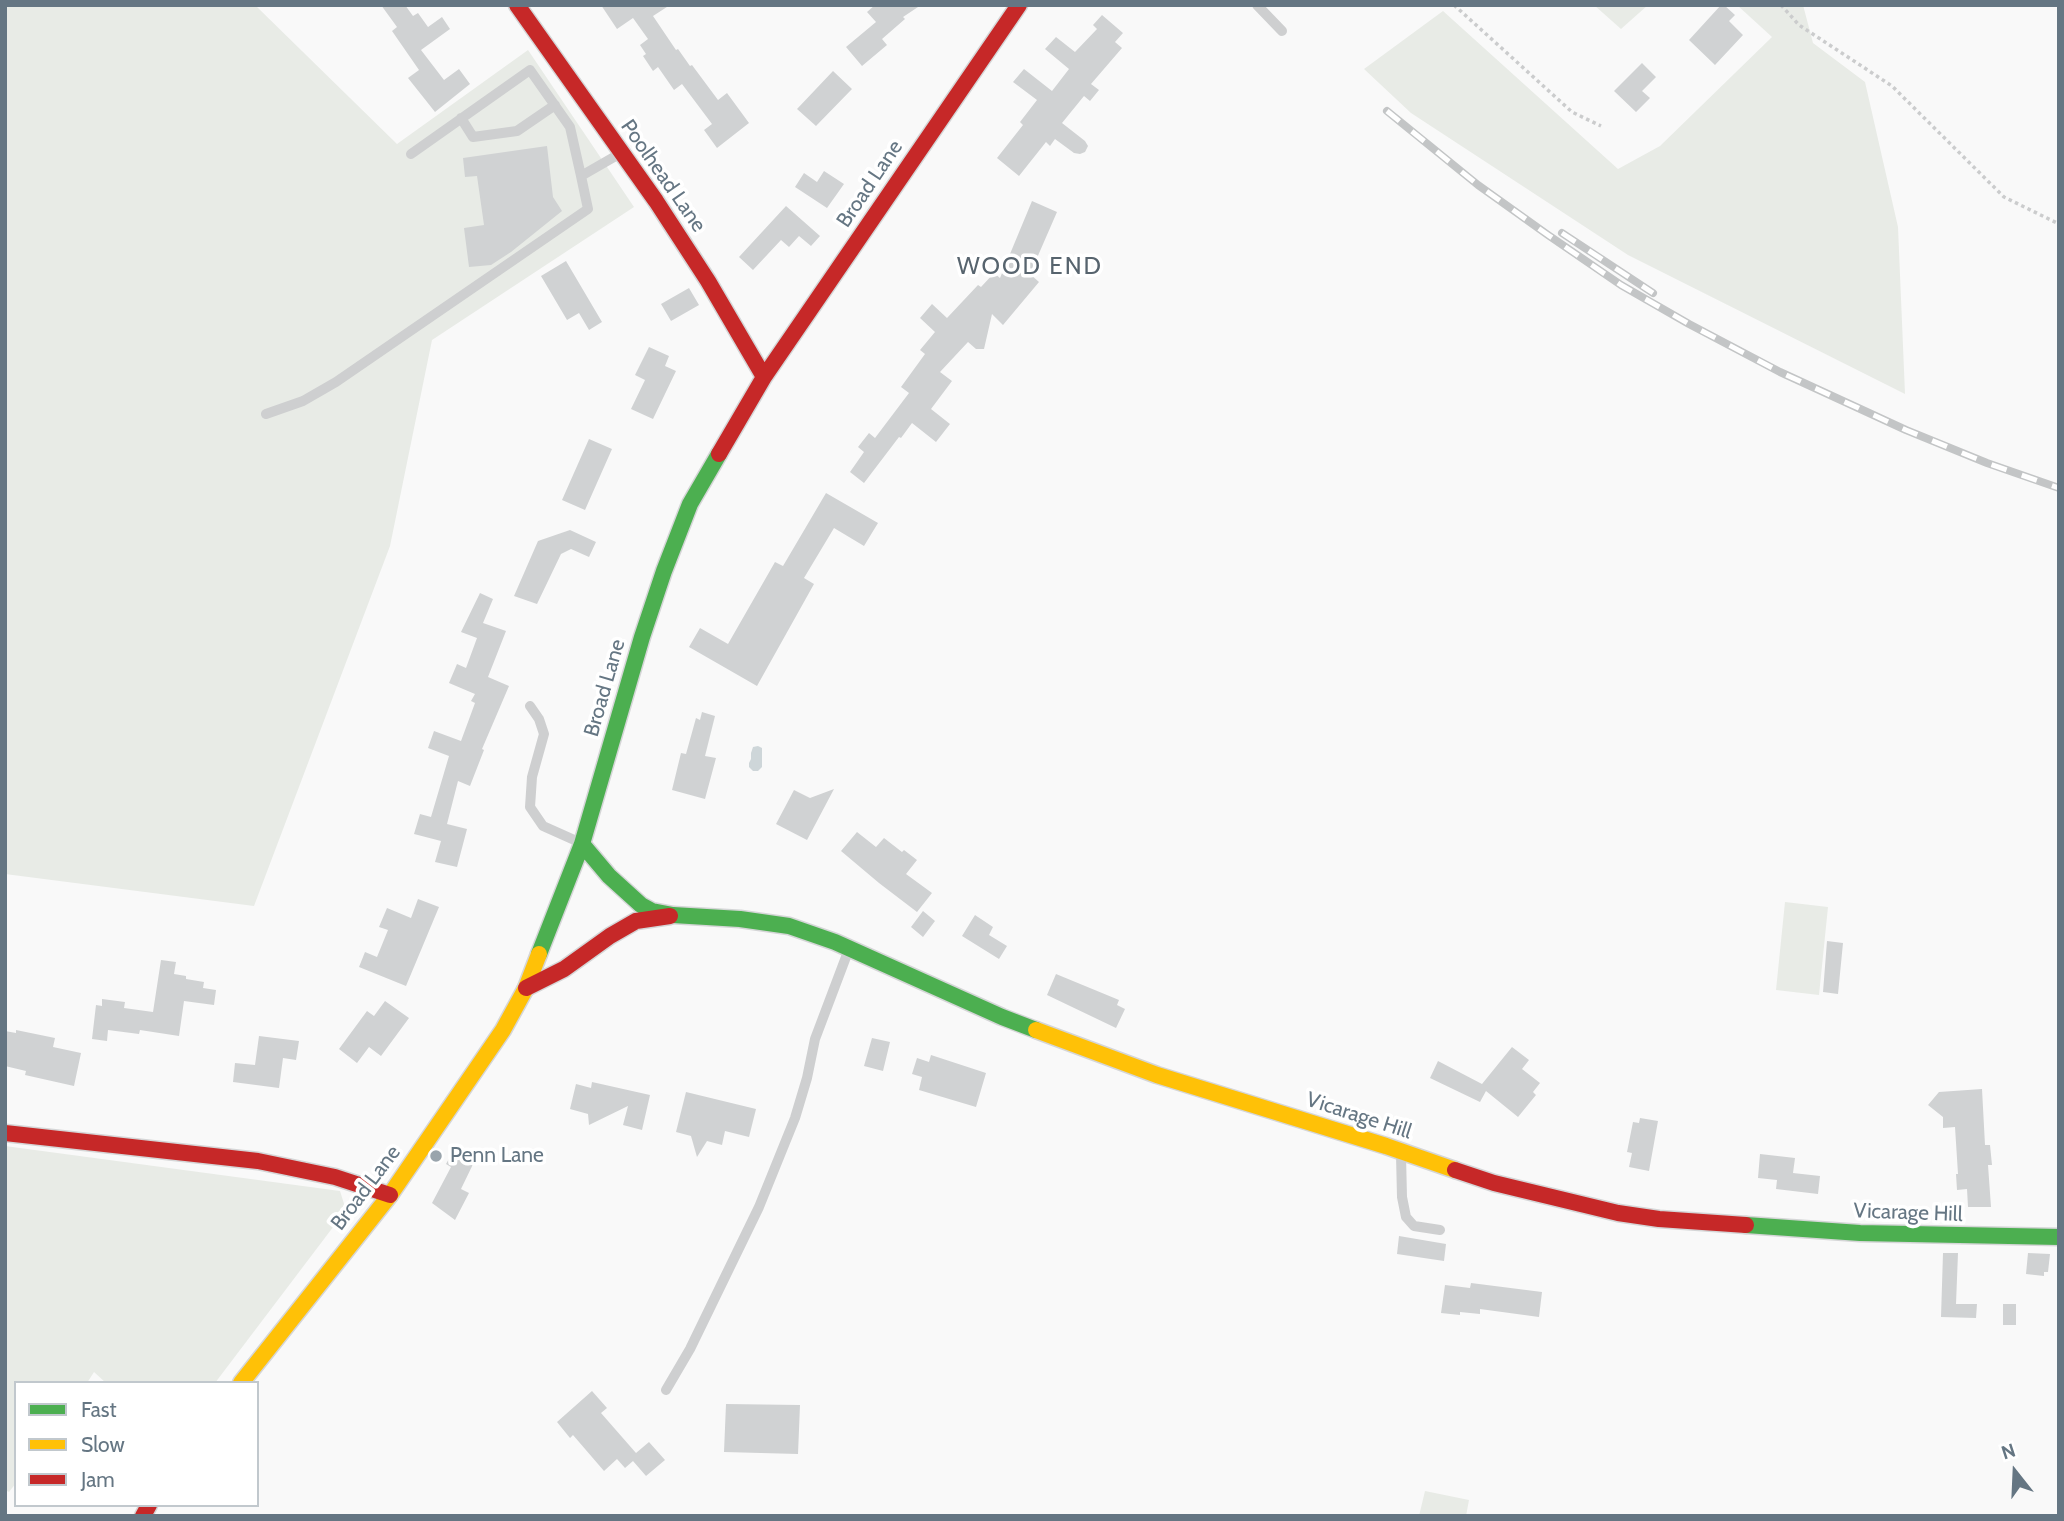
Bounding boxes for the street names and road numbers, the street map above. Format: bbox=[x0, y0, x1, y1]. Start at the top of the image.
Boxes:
street label: Poolhead Lane bbox=[615, 115, 711, 237]
street label: Broad Lane bbox=[832, 136, 908, 232]
street label: Broad Lane bbox=[579, 637, 631, 739]
street label: Vicarage Hill bbox=[1303, 1087, 1415, 1145]
street label: Broad Lane bbox=[326, 1141, 406, 1235]
street label: Vicarage Hill bbox=[1853, 1199, 1963, 1227]

